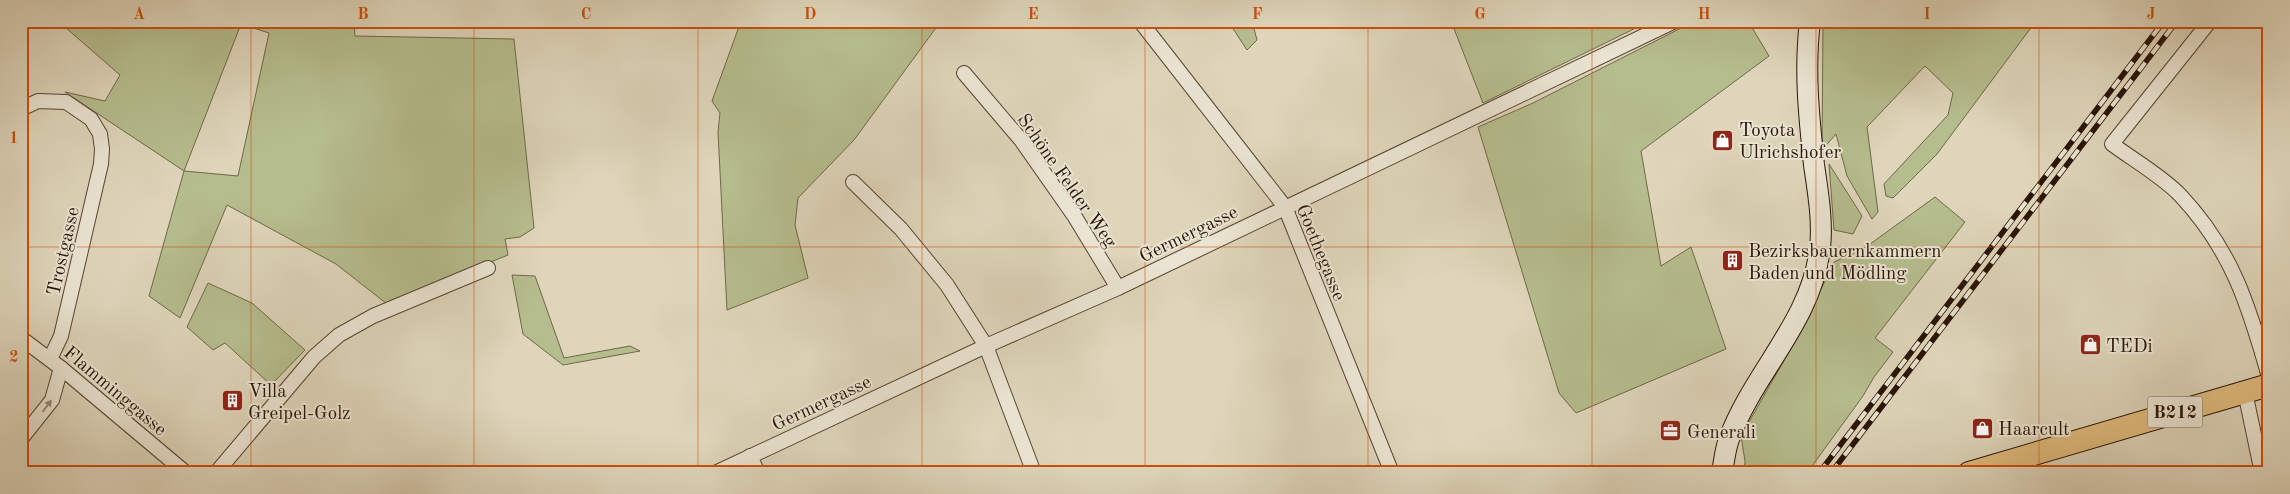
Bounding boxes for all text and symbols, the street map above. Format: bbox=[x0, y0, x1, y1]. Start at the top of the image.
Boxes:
text: A bbox=[133, 7, 145, 23]
text: B bbox=[357, 7, 369, 23]
text: C bbox=[581, 7, 591, 23]
text: D bbox=[804, 7, 816, 23]
text: E bbox=[1027, 7, 1039, 23]
text: F bbox=[1252, 7, 1263, 23]
text: G bbox=[1474, 7, 1486, 23]
text: H bbox=[1697, 7, 1711, 23]
text: I bbox=[1923, 7, 1931, 23]
text: J bbox=[2147, 7, 2156, 23]
street label: Schöne Felder Weg bbox=[1013, 111, 1120, 252]
place label: Toyota Ulrichshofer bbox=[1739, 122, 1842, 163]
shop icon: Toyota Ulrichshofer bbox=[1711, 128, 1735, 152]
text: 1 bbox=[9, 131, 19, 147]
street label: Goethegasse bbox=[1292, 202, 1348, 304]
street label: Germergasse bbox=[1137, 203, 1241, 267]
street label: Trostgasse bbox=[45, 205, 84, 298]
place label: Bezirksbauernkammern Baden und Mödling bbox=[1748, 243, 1942, 284]
building icon: Bezirksbauernkammern Baden und Mödling bbox=[1720, 249, 1744, 273]
shop icon: TEDi bbox=[2078, 333, 2102, 357]
place label: TEDi bbox=[2106, 338, 2153, 357]
street label: Flamminggasse bbox=[59, 343, 170, 440]
text: 2 bbox=[9, 350, 19, 366]
street label: Germergasse bbox=[770, 373, 874, 435]
place label: Villa Greipel-Golz bbox=[248, 383, 351, 424]
building icon: Villa Greipel-Golz bbox=[220, 389, 244, 413]
road number: B212 bbox=[2148, 397, 2202, 428]
one-way arrow bbox=[42, 399, 52, 413]
shop icon: Haarcult bbox=[1970, 416, 1994, 440]
office icon: Generali bbox=[1659, 419, 1683, 443]
place label: Haarcult bbox=[1998, 421, 2070, 440]
place label: Generali bbox=[1687, 424, 1756, 443]

